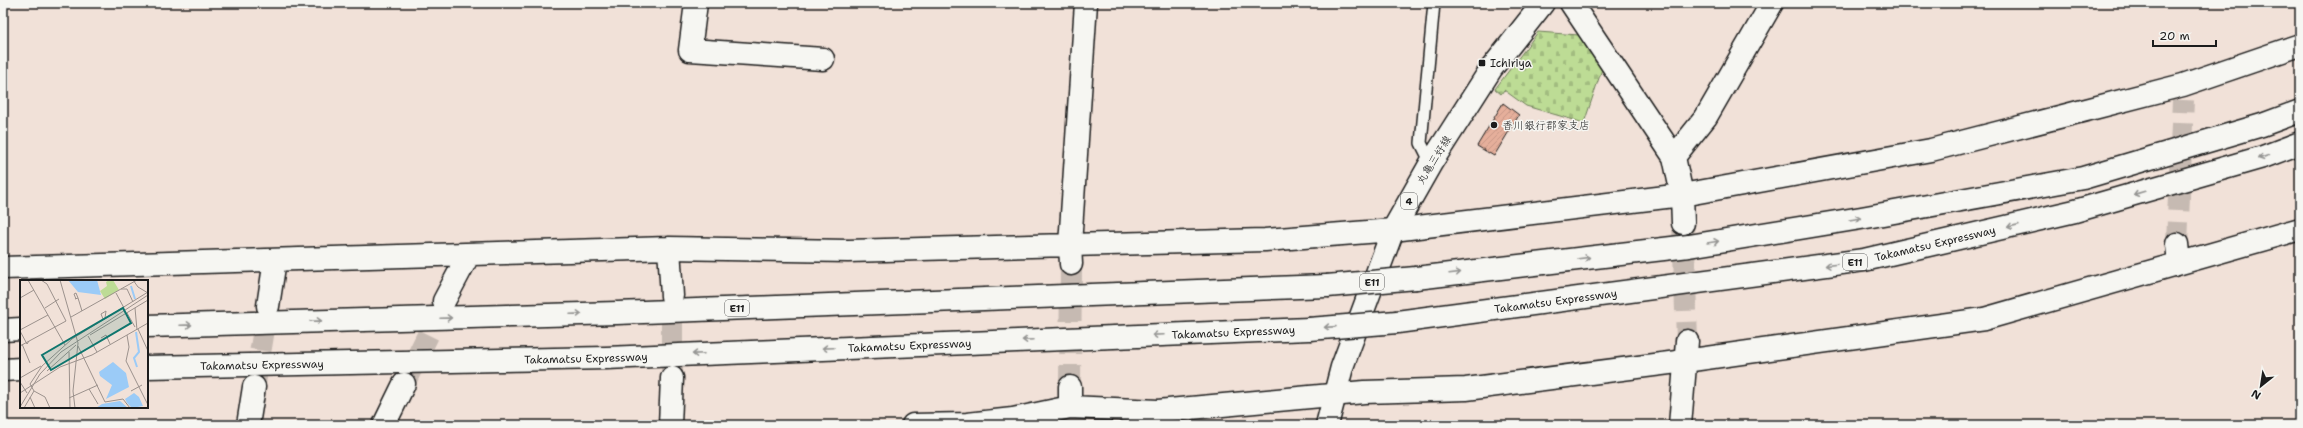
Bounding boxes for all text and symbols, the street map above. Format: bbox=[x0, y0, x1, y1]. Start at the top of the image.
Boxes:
scale bar bbox=[2153, 22, 2216, 48]
text: 20 m bbox=[2159, 28, 2190, 44]
place label: Ichiriya bbox=[1490, 56, 1532, 71]
marker: Ichiriya bbox=[1477, 58, 1487, 68]
place label: 香川銀行郡家支店 bbox=[1502, 118, 1590, 133]
marker: 香川銀行郡家支店 bbox=[1489, 120, 1499, 130]
street label: 丸亀三好線 bbox=[1413, 133, 1455, 187]
one-way arrow bbox=[2257, 154, 2270, 161]
one-way arrow bbox=[2132, 190, 2145, 197]
road number: 4 bbox=[1401, 193, 1417, 209]
one-way arrow bbox=[1849, 215, 1862, 223]
street label: Takamatsu Expressway bbox=[1873, 222, 1997, 265]
one-way arrow bbox=[2007, 222, 2020, 230]
one-way arrow bbox=[1706, 238, 1719, 246]
one-way arrow bbox=[1577, 254, 1590, 262]
road number: E11 bbox=[1843, 254, 1867, 270]
one-way arrow bbox=[1825, 261, 1838, 269]
one-way arrow bbox=[1448, 269, 1461, 277]
road number: E11 bbox=[1360, 274, 1384, 290]
inset map bbox=[20, 280, 148, 408]
street label: Takamatsu Expressway bbox=[1493, 285, 1618, 317]
road number: E11 bbox=[725, 300, 749, 316]
one-way arrow bbox=[569, 310, 582, 318]
one-way arrow bbox=[439, 314, 452, 321]
one-way arrow bbox=[309, 317, 322, 325]
one-way arrow bbox=[179, 321, 192, 329]
street label: Takamatsu Expressway bbox=[1171, 322, 1295, 342]
one-way arrow bbox=[1324, 323, 1337, 330]
one-way arrow bbox=[1152, 331, 1165, 338]
street label: Takamatsu Expressway bbox=[848, 335, 972, 356]
one-way arrow bbox=[1022, 336, 1035, 344]
one-way arrow bbox=[822, 345, 835, 352]
street label: Takamatsu Expressway bbox=[524, 349, 648, 367]
one-way arrow bbox=[692, 350, 705, 357]
street label: Takamatsu Expressway bbox=[200, 356, 324, 373]
north arrow bbox=[2241, 366, 2281, 406]
text: N bbox=[2248, 385, 2264, 403]

